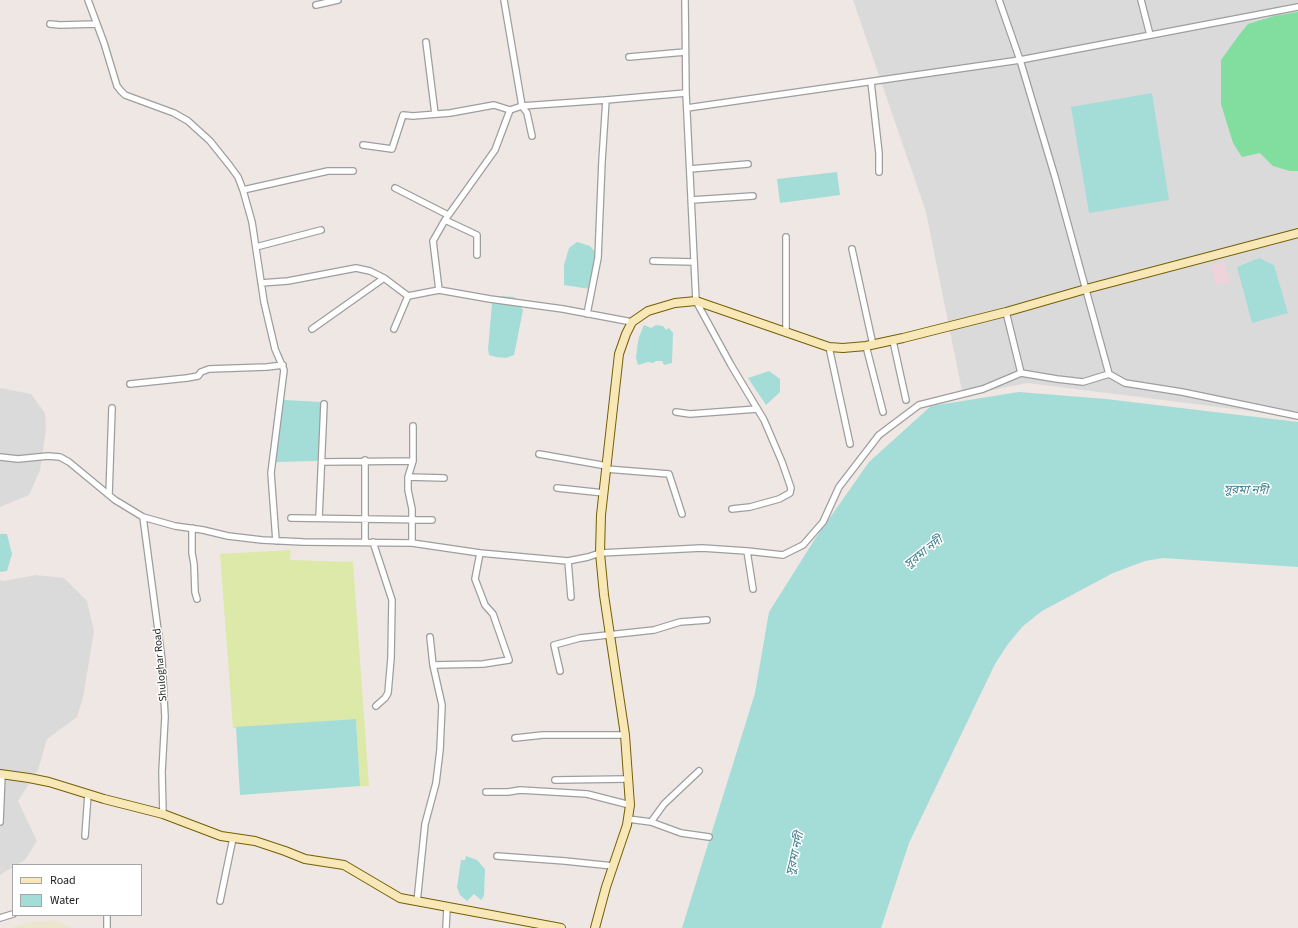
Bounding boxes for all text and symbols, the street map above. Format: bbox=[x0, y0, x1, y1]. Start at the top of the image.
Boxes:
water label: সুরমা নদী bbox=[1224, 483, 1268, 499]
water label: সুরমা নদী bbox=[902, 534, 946, 572]
street label: Shuloghar Road bbox=[151, 628, 171, 702]
water label: সুরমা নদী bbox=[784, 831, 808, 877]
legend bbox=[12, 864, 142, 916]
text: Road bbox=[50, 872, 76, 889]
text: Water bbox=[50, 892, 79, 909]

